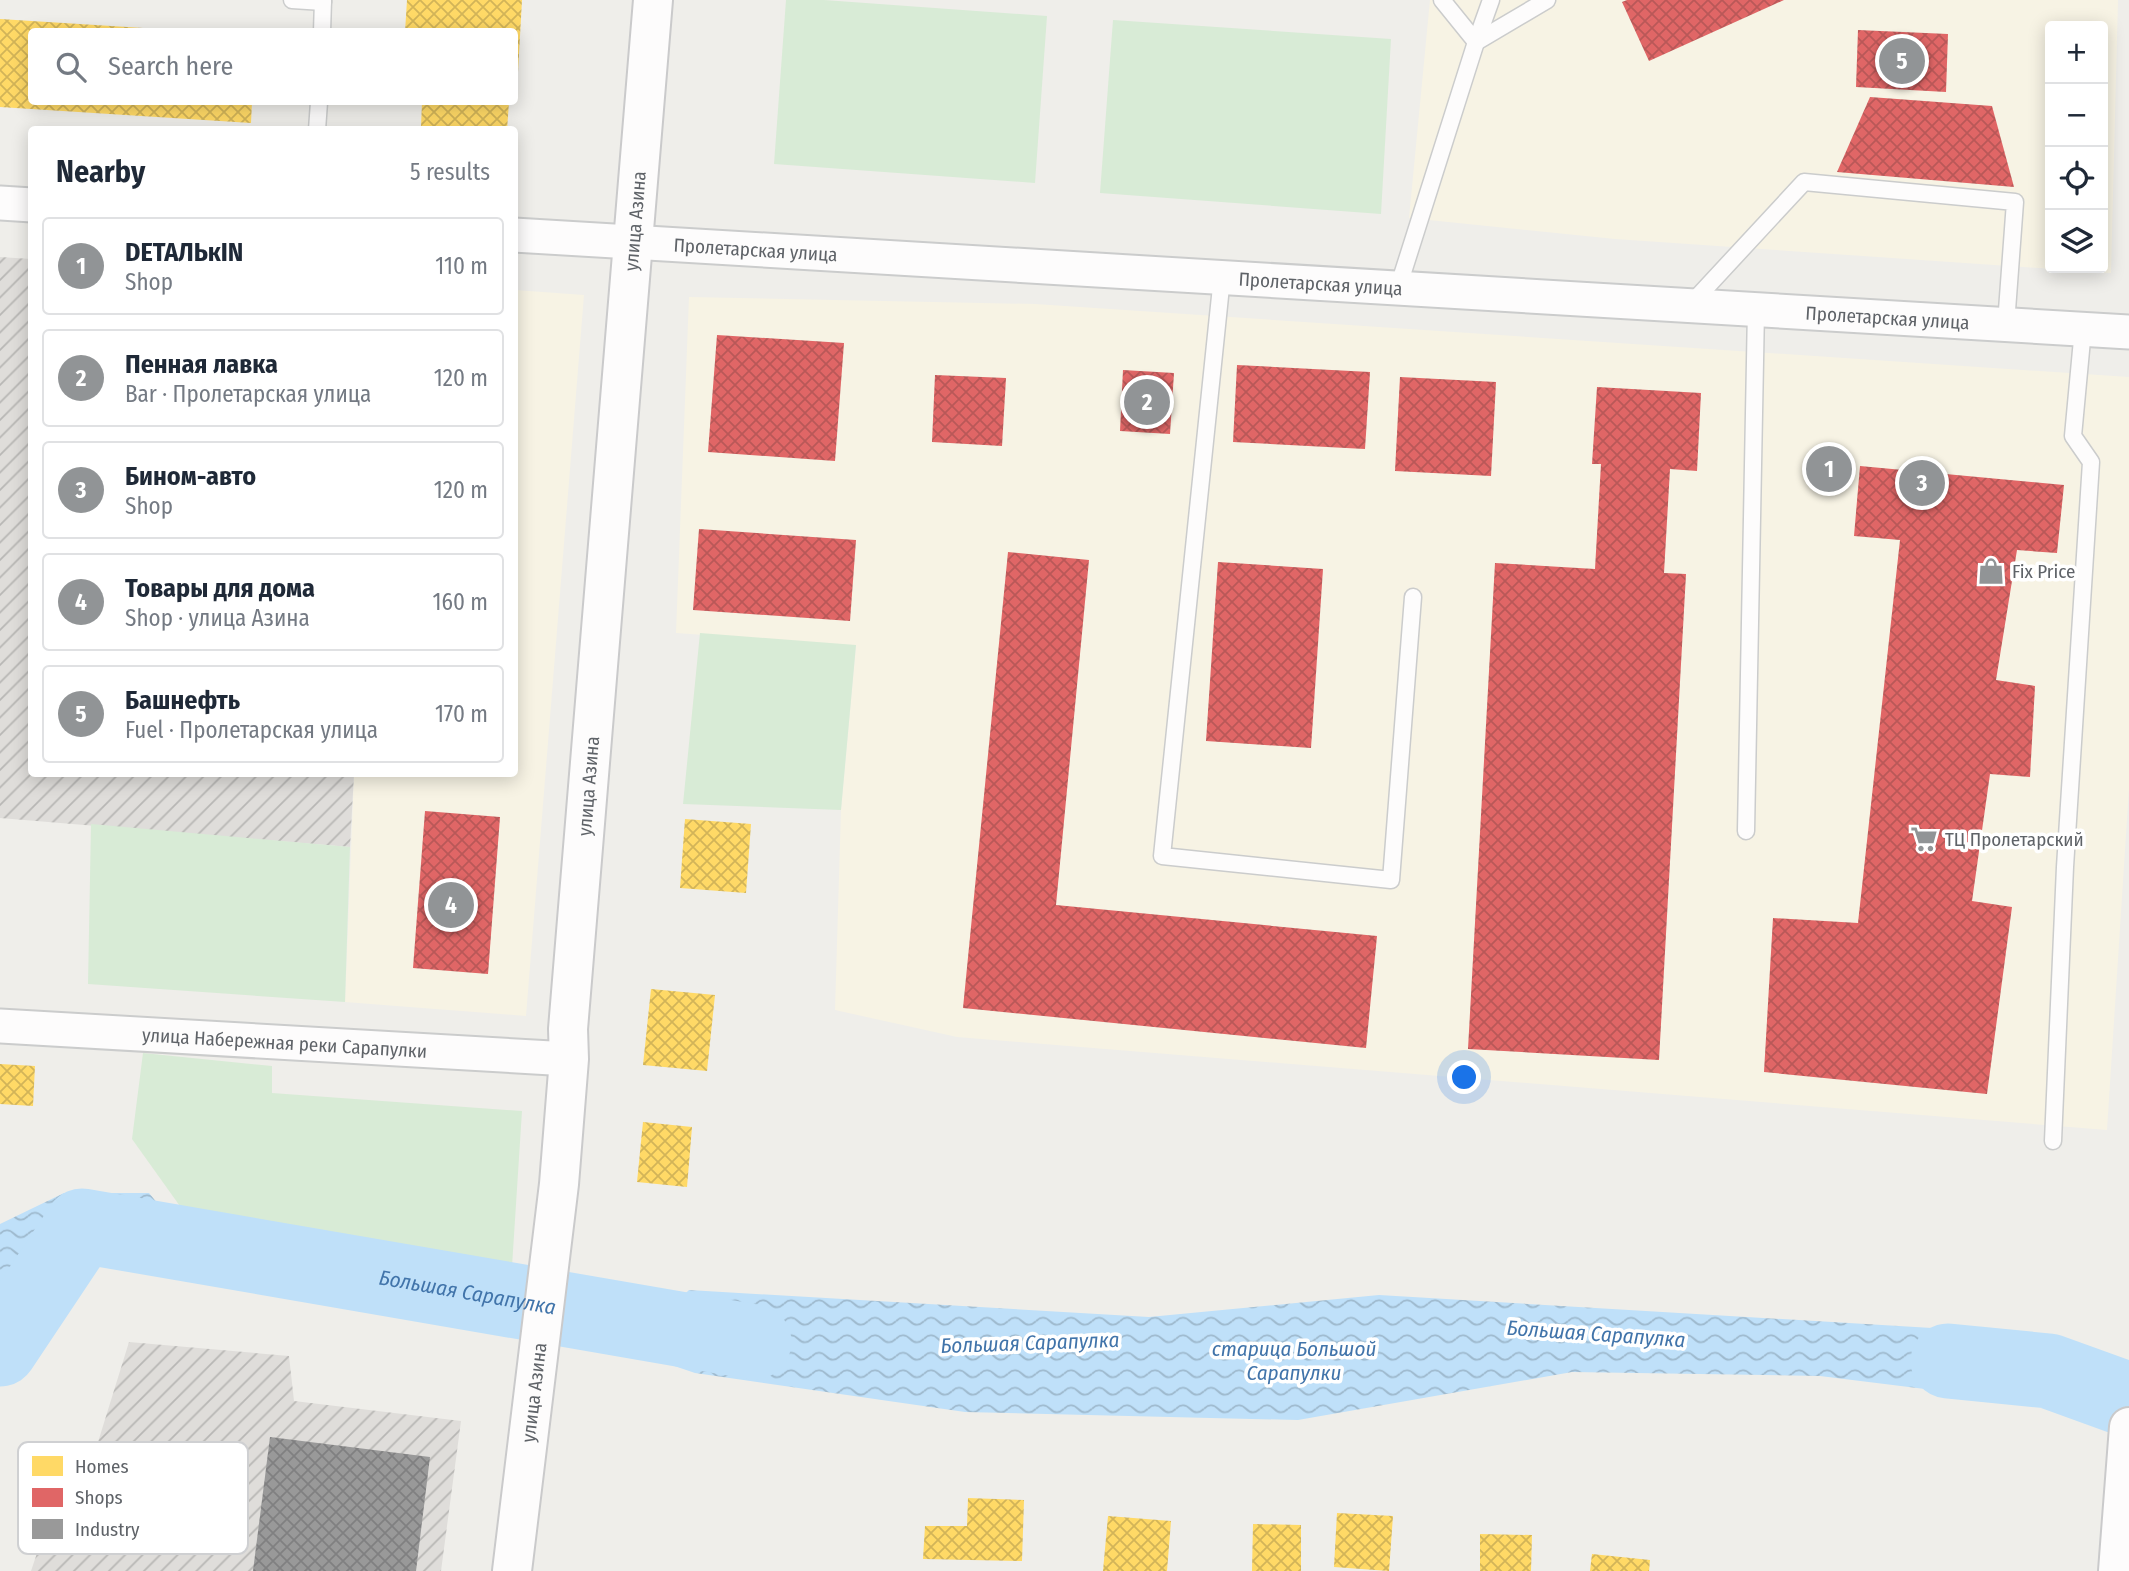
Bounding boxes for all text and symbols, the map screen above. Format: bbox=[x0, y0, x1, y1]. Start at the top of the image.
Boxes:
map controls bbox=[2045, 21, 2108, 273]
button: + bbox=[2045, 21, 2108, 84]
search box bbox=[28, 28, 518, 105]
pin: 5 bbox=[1879, 35, 1925, 87]
icon: search bbox=[52, 48, 90, 86]
text: Search here bbox=[108, 51, 233, 82]
button: − bbox=[2045, 84, 2108, 147]
button: locate bbox=[2045, 147, 2108, 210]
text: Nearby bbox=[56, 154, 145, 190]
text: 5 results bbox=[410, 158, 490, 186]
street label: улица Азина bbox=[620, 170, 651, 272]
button: layers bbox=[2045, 210, 2108, 273]
street label: Пролетарская улица bbox=[673, 234, 838, 266]
text: DЕТАЛЬкIN bbox=[125, 237, 243, 268]
text: 1 bbox=[76, 252, 86, 280]
text: 110 m bbox=[435, 252, 488, 280]
text: Shop bbox=[125, 268, 173, 296]
street label: Пролетарская улица bbox=[1238, 268, 1403, 300]
street label: Пролетарская улица bbox=[1805, 302, 1970, 334]
text: Пенная лавка bbox=[125, 349, 278, 380]
text: 2 bbox=[76, 364, 86, 392]
text: 120 m bbox=[434, 364, 488, 392]
pin: 2 bbox=[1124, 376, 1170, 428]
text: Bar · Пролетарская улица bbox=[125, 380, 371, 408]
pin: 1 bbox=[1806, 443, 1852, 495]
pin: 3 bbox=[1899, 457, 1945, 509]
text: Бином-авто bbox=[125, 461, 256, 492]
text: 3 bbox=[76, 476, 86, 504]
text: 120 m bbox=[434, 476, 488, 504]
text: Shop bbox=[125, 492, 173, 520]
shop icon: Fix Price bbox=[1976, 556, 2006, 586]
place label: Fix Price bbox=[2012, 560, 2075, 583]
text: Товары для дома bbox=[125, 573, 315, 604]
text: 4 bbox=[75, 588, 87, 616]
text: 160 m bbox=[433, 588, 488, 616]
text: Shop · улица Азина bbox=[125, 604, 310, 632]
text: Башнефть bbox=[125, 685, 240, 716]
text: 5 bbox=[75, 700, 87, 728]
text: 170 m bbox=[435, 700, 488, 728]
text: Fuel · Пролетарская улица bbox=[125, 716, 378, 744]
street label: улица Азина bbox=[573, 735, 604, 837]
supermarket icon: ТЦ Пролетарский bbox=[1909, 824, 1939, 854]
place label: ТЦ Пролетарский bbox=[1945, 828, 2084, 851]
pin: 4 bbox=[428, 879, 474, 931]
street label: улица Набережная реки Сарапулки bbox=[141, 1023, 428, 1063]
your location bbox=[1447, 1060, 1481, 1094]
water label: Большая Сарапулка bbox=[377, 1264, 558, 1321]
water label: Большая Сарапулка bbox=[1506, 1315, 1686, 1353]
water label: Большая Сарапулка bbox=[940, 1327, 1120, 1359]
water label: старица Большой Сарапулки bbox=[1212, 1336, 1376, 1386]
street label: улица Азина bbox=[517, 1341, 552, 1443]
legend bbox=[18, 1442, 248, 1554]
text: Homes bbox=[75, 1455, 129, 1478]
text: Shops bbox=[75, 1486, 123, 1509]
text: Industry bbox=[75, 1518, 140, 1541]

